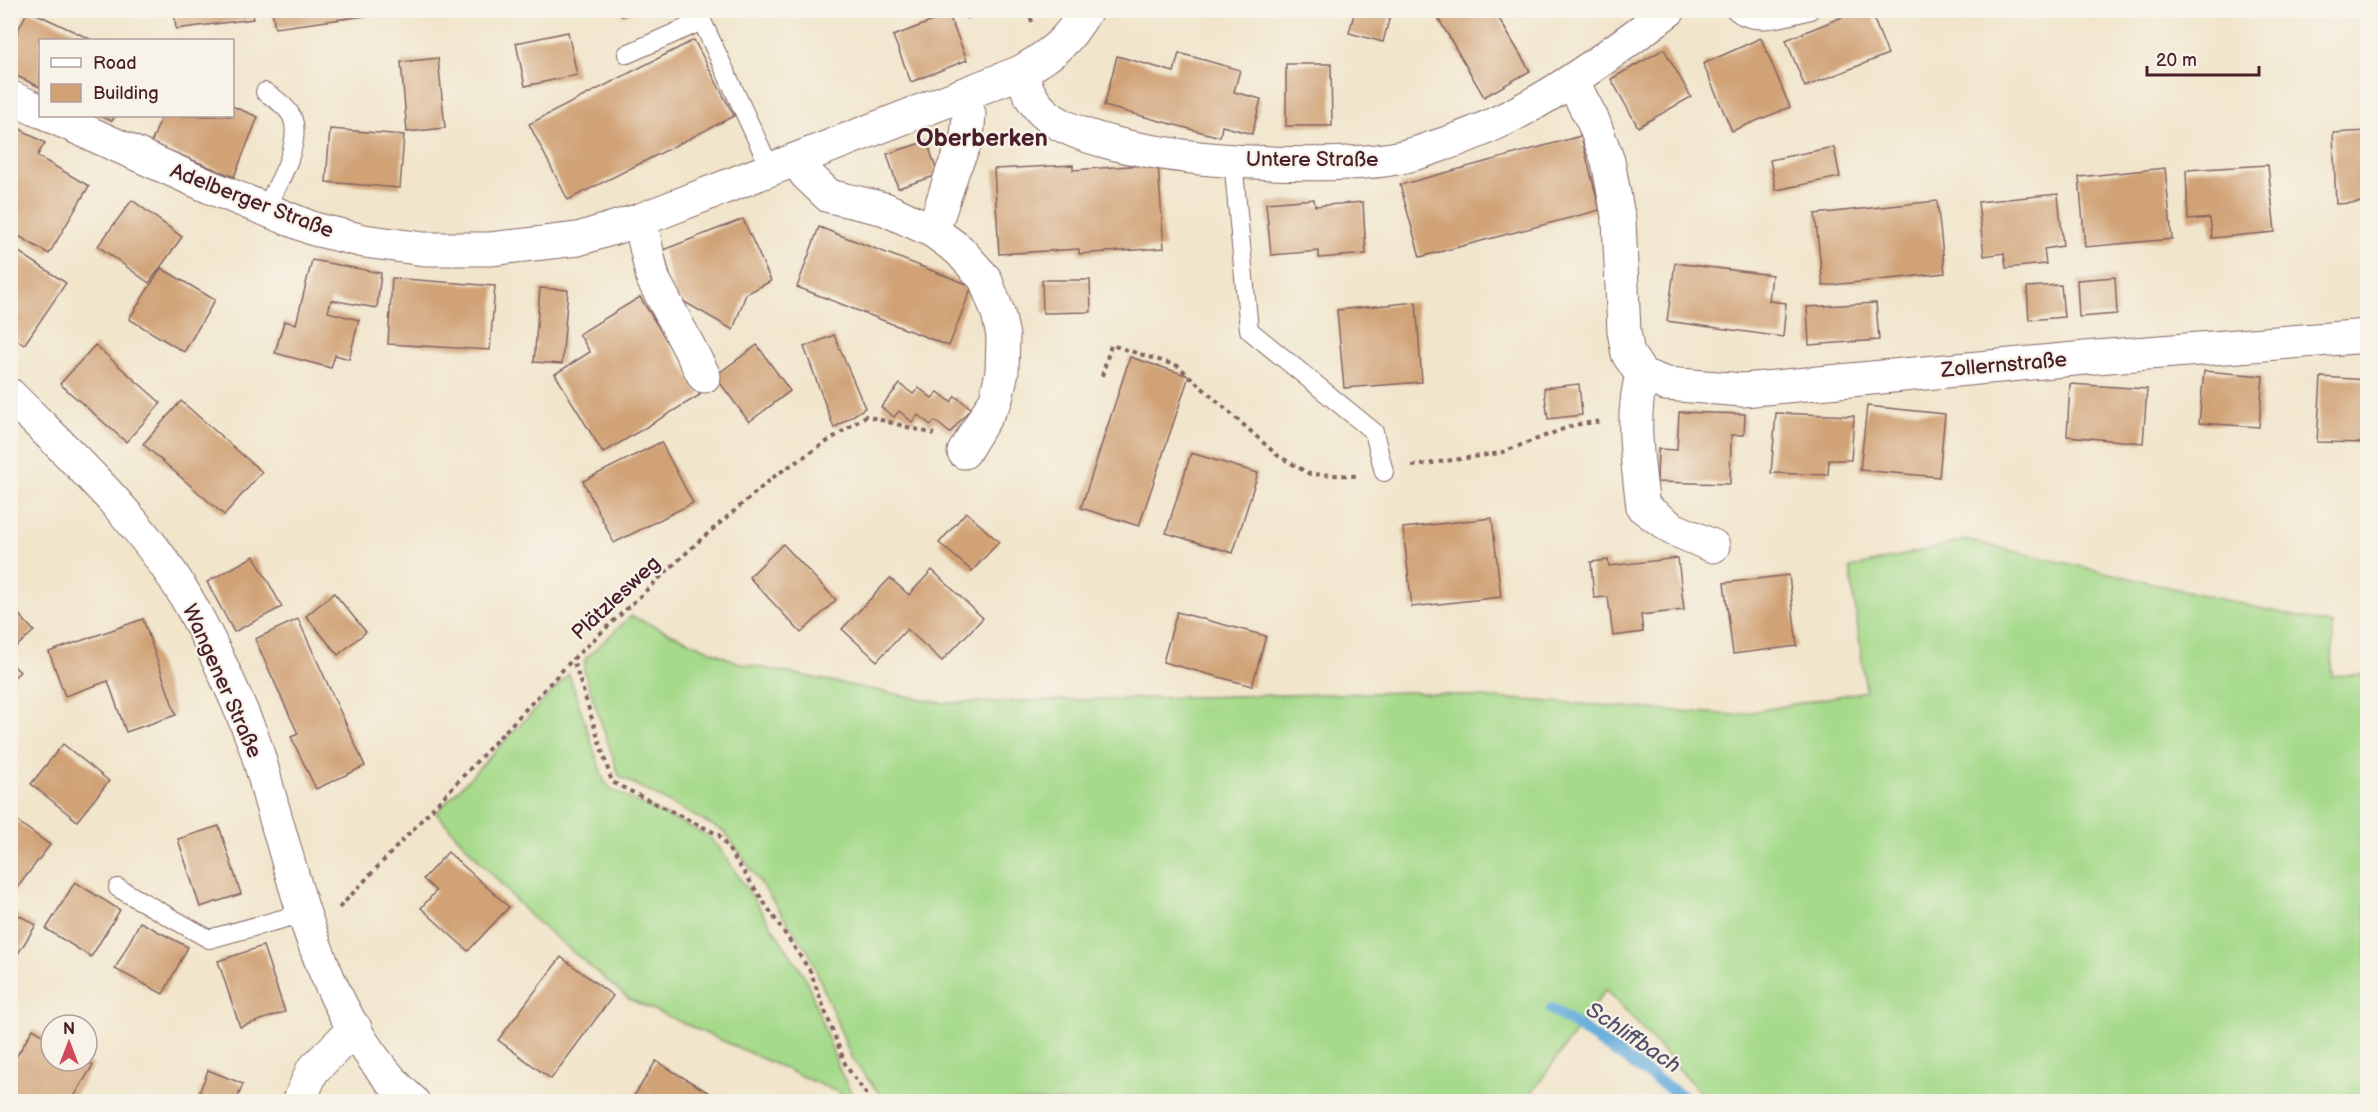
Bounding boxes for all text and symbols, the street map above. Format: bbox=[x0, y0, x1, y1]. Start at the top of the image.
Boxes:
legend bbox=[39, 39, 234, 117]
scale bar bbox=[2147, 39, 2260, 77]
text: 20 m bbox=[2156, 50, 2197, 71]
text: Road bbox=[93, 53, 137, 74]
text: Building bbox=[93, 83, 159, 104]
district label: Oberberken bbox=[916, 124, 1048, 153]
street label: Untere Straße bbox=[1246, 147, 1378, 172]
street label: Adelberger Straße bbox=[167, 158, 337, 244]
street label: Zollernstraße bbox=[1939, 347, 2068, 383]
street label: Plätzlesweg bbox=[567, 551, 665, 645]
street label: Wangener Straße bbox=[177, 600, 267, 762]
water label: Schliffbach bbox=[1580, 996, 1686, 1080]
north arrow bbox=[39, 1013, 99, 1073]
text: N bbox=[63, 1020, 75, 1039]

